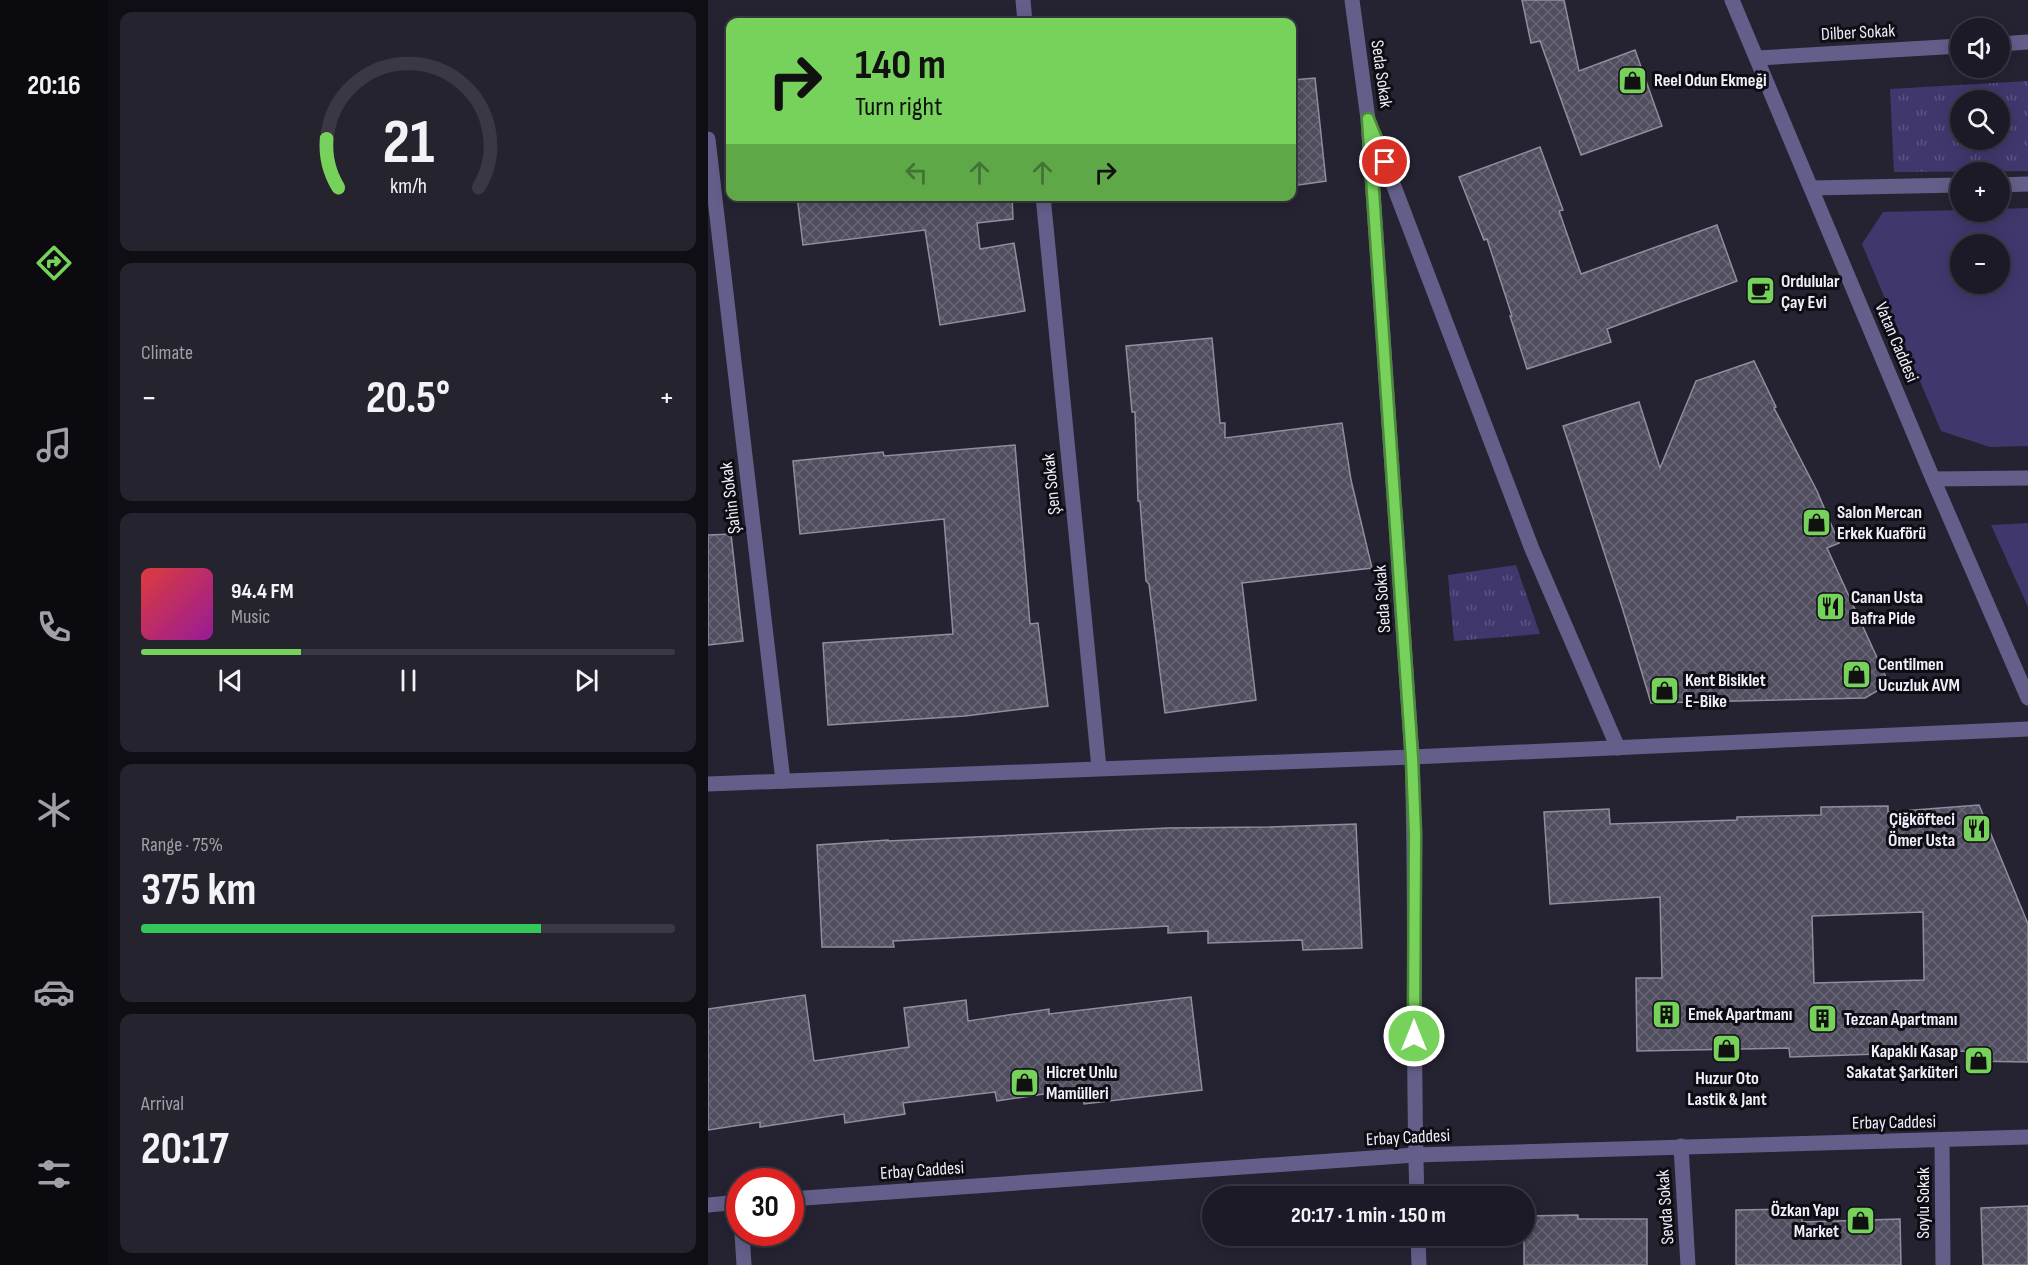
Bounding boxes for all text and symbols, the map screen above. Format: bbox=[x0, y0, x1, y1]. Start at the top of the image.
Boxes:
map controls bbox=[1950, 18, 2010, 294]
button: sound bbox=[1950, 18, 2010, 78]
street label: Dilber Sokak bbox=[1820, 20, 1896, 45]
street label: Seda Sokak bbox=[1366, 39, 1397, 109]
text: 140 m bbox=[855, 40, 946, 91]
icon: right bbox=[756, 42, 834, 120]
shop icon: Reel Odun Ekmeği bbox=[1617, 64, 1649, 96]
text: 20:16 bbox=[27, 70, 81, 102]
place label: Reel Odun Ekmeği bbox=[1654, 70, 1767, 91]
button: search bbox=[1950, 90, 2010, 150]
text: Turn right bbox=[855, 91, 942, 123]
text: 21 bbox=[382, 106, 434, 181]
pin bbox=[1359, 136, 1410, 187]
icon: arrive bbox=[1368, 145, 1401, 178]
icon: left bbox=[900, 156, 933, 189]
icon: ahead bbox=[963, 156, 996, 189]
icon: ahead bbox=[1026, 156, 1059, 189]
icon: right bbox=[1089, 156, 1122, 189]
button: + bbox=[1950, 162, 2010, 222]
text: km/h bbox=[389, 175, 427, 200]
button: − bbox=[1950, 234, 2010, 294]
icon: directions bbox=[33, 242, 75, 284]
place label: Ordulular Çay Evi bbox=[1781, 271, 1840, 313]
cafe icon: Ordulular Çay Evi bbox=[1744, 275, 1776, 307]
street label: Vatan Caddesi bbox=[1870, 299, 1923, 385]
text: Climate bbox=[141, 341, 193, 365]
text: 20.5° bbox=[366, 371, 450, 426]
text: − bbox=[141, 378, 157, 418]
text: + bbox=[659, 378, 675, 418]
icon: music bbox=[33, 424, 75, 466]
street label: Şen Sokak bbox=[1038, 452, 1065, 516]
street label: Şahin Sokak bbox=[716, 461, 745, 535]
place label: Salon Mercan Erkek Kuaförü bbox=[1837, 502, 1926, 544]
shop icon: Salon Mercan Erkek Kuaförü bbox=[1800, 506, 1832, 538]
street label: Seda Sokak bbox=[1370, 564, 1395, 634]
text: 94.4 FM bbox=[231, 578, 294, 605]
place label: Canan Usta Bafra Pide bbox=[1851, 587, 1923, 629]
restaurant icon: Canan Usta Bafra Pide bbox=[1814, 591, 1846, 623]
text: Music bbox=[231, 605, 270, 629]
icon: phone bbox=[33, 606, 75, 648]
place label: Centilmen Ucuzluk AVM bbox=[1878, 654, 1960, 696]
shop icon: Centilmen Ucuzluk AVM bbox=[1841, 658, 1873, 690]
icon: previous bbox=[214, 664, 247, 697]
icon: pause bbox=[392, 664, 425, 697]
icon: next bbox=[570, 664, 603, 697]
place label: Kent Bisiklet E-Bike bbox=[1685, 670, 1766, 712]
shop icon: Kent Bisiklet E-Bike bbox=[1648, 674, 1680, 706]
icon: climate bbox=[33, 789, 75, 831]
place label: Çiğköfteci Ömer Usta bbox=[1888, 809, 1955, 851]
restaurant icon: Çiğköfteci Ömer Usta bbox=[1960, 813, 1992, 845]
text: Range · 75% bbox=[141, 833, 223, 857]
text: 375 km bbox=[141, 863, 256, 918]
icon: car bbox=[33, 971, 75, 1013]
building icon: Emek Apartmanı bbox=[1651, 998, 1683, 1030]
building icon: Tezcan Apartmanı bbox=[1807, 1003, 1839, 1035]
position arrow bbox=[1382, 1004, 1446, 1068]
place label: Emek Apartmanı bbox=[1688, 1004, 1793, 1025]
place label: Tezcan Apartmanı bbox=[1844, 1009, 1957, 1030]
shop icon: Huzur Oto Lastik & Jant bbox=[1711, 1033, 1743, 1065]
place label: Kapaklı Kasap Sakatat Şarküteri bbox=[1846, 1041, 1958, 1083]
shop icon: Kapaklı Kasap Sakatat Şarküteri bbox=[1963, 1045, 1995, 1077]
place label: Hicret Unlu Mamülleri bbox=[1046, 1062, 1118, 1104]
shop icon: Hicret Unlu Mamülleri bbox=[1009, 1066, 1041, 1098]
place label: Huzur Oto Lastik & Jant bbox=[1687, 1068, 1767, 1110]
text: Arrival bbox=[141, 1092, 184, 1116]
street label: Erbay Caddesi bbox=[1852, 1111, 1936, 1134]
text: 20:17 bbox=[141, 1122, 229, 1177]
street label: Erbay Caddesi bbox=[1366, 1125, 1451, 1150]
icon: filters bbox=[33, 1153, 75, 1195]
street label: Erbay Caddesi bbox=[879, 1157, 965, 1184]
street label: Soylu Sokak bbox=[1913, 1167, 1934, 1239]
speed limit sign: 30 bbox=[726, 1168, 804, 1246]
street label: Sevda Sokak bbox=[1652, 1169, 1679, 1245]
place label: Özkan Yapı Market bbox=[1771, 1200, 1839, 1242]
text: 20:17 · 1 min · 150 m bbox=[1291, 1202, 1446, 1229]
shop icon: Özkan Yapı Market bbox=[1844, 1204, 1876, 1236]

